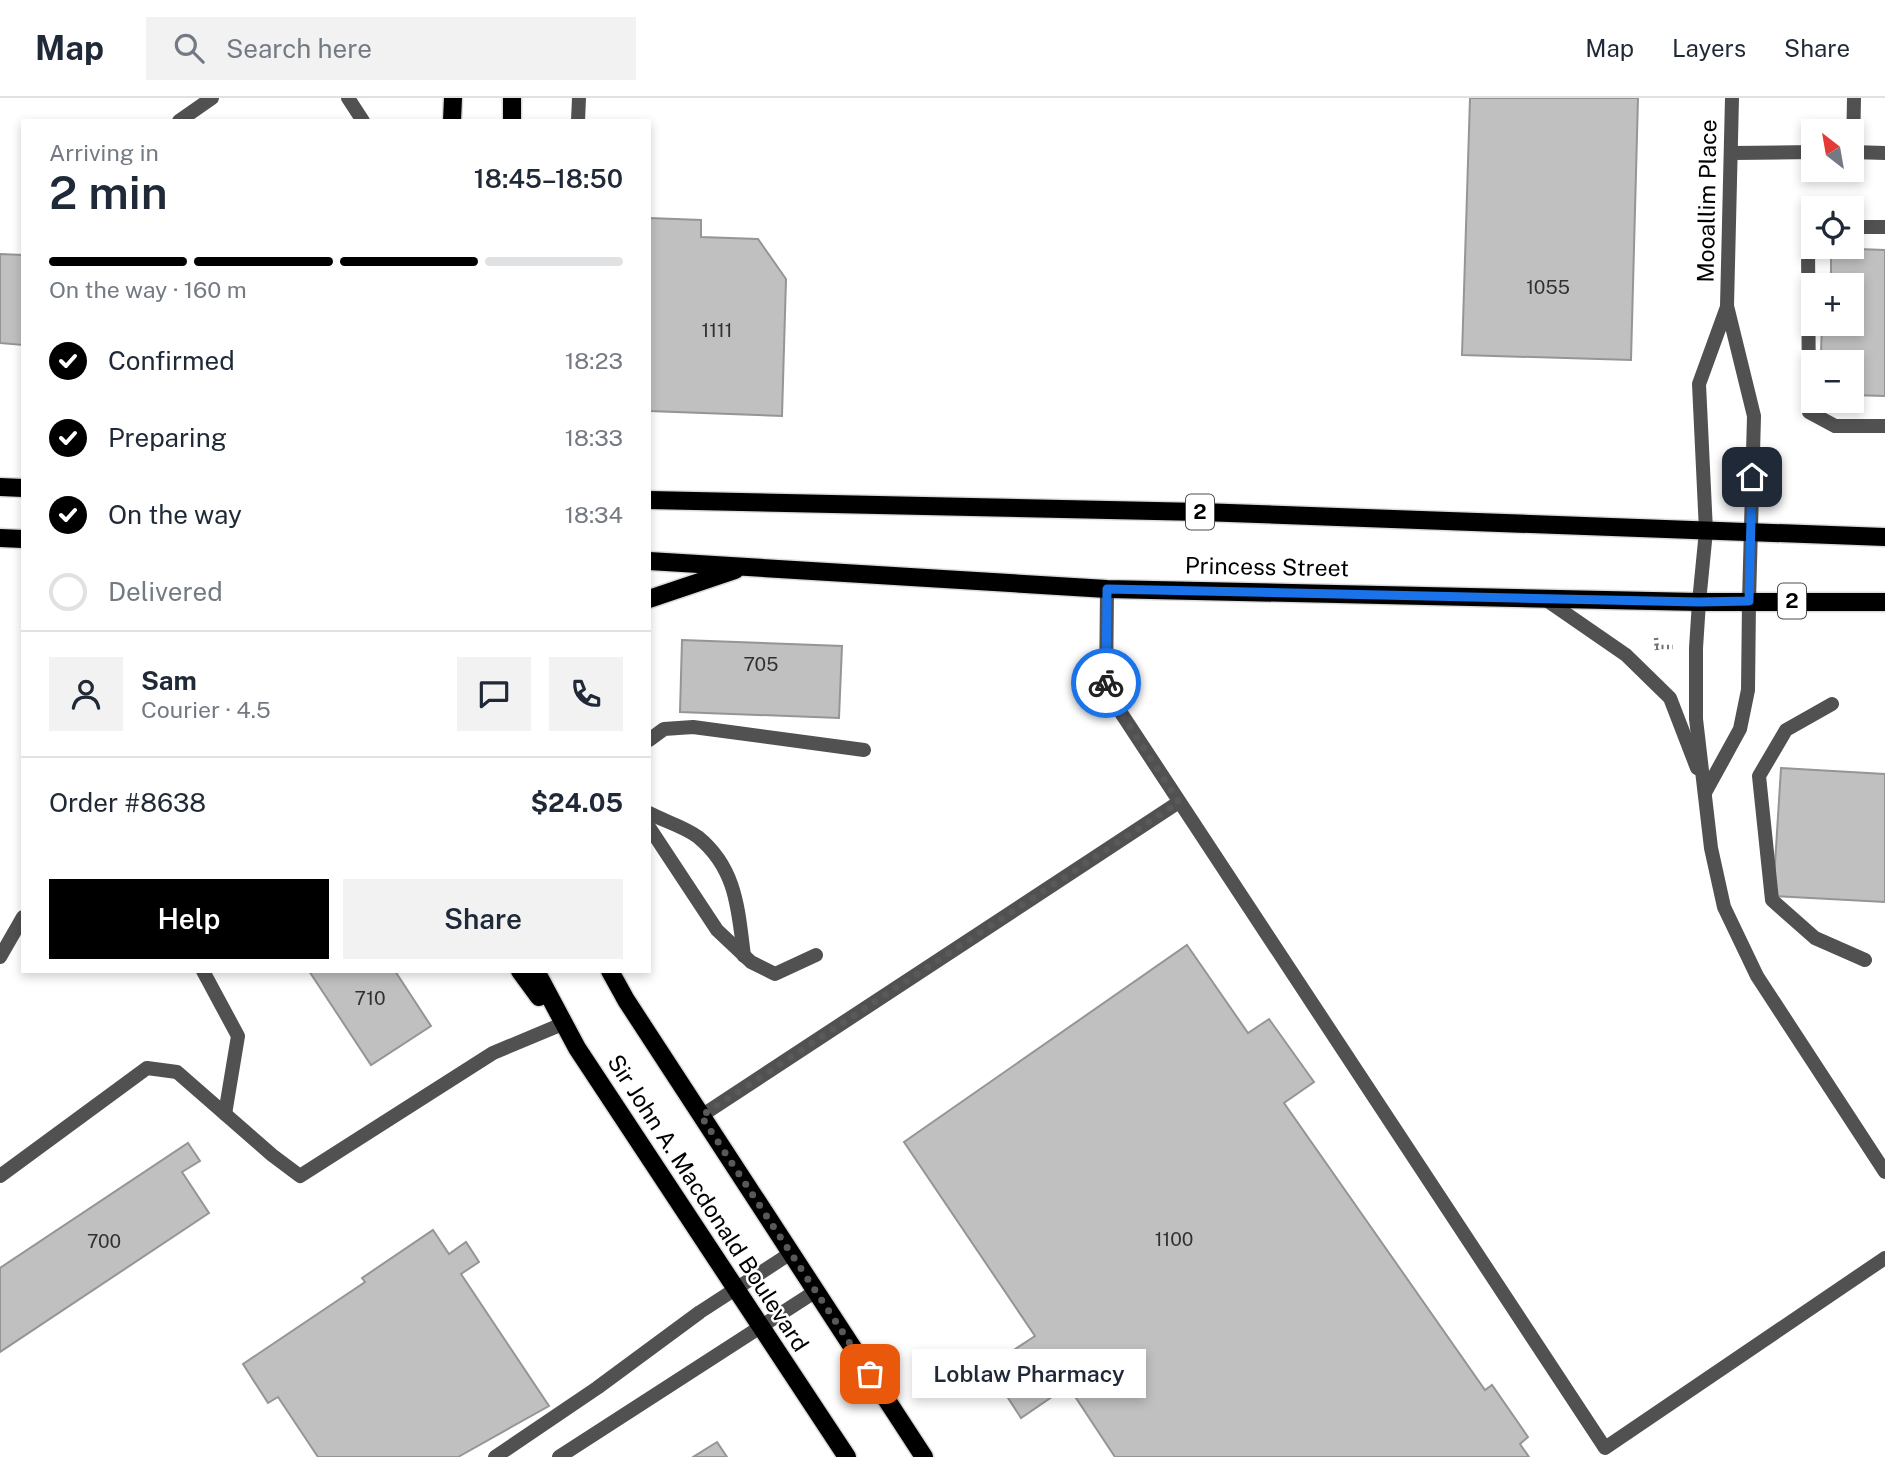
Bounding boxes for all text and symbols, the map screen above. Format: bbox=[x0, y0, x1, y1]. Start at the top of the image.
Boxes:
search box bbox=[146, 17, 636, 80]
text: Map bbox=[35, 29, 104, 67]
icon: search bbox=[170, 29, 208, 67]
text: Search here bbox=[226, 33, 372, 64]
text: Map bbox=[1585, 34, 1634, 62]
text: Layers bbox=[1672, 34, 1746, 62]
text: Share bbox=[1784, 34, 1850, 62]
street label: Mooallim Place bbox=[1692, 119, 1721, 283]
north arrow bbox=[1801, 119, 1864, 182]
map controls bbox=[1801, 119, 1864, 413]
text: Arriving in bbox=[49, 139, 159, 166]
text: 18:45–18:50 bbox=[474, 163, 623, 194]
text: 2 min bbox=[49, 165, 168, 219]
button: locate bbox=[1801, 196, 1864, 259]
button: + bbox=[1801, 273, 1864, 336]
text: On the way · 160 m bbox=[49, 276, 247, 303]
house number: 1055 bbox=[1526, 276, 1570, 298]
house number: 1111 bbox=[702, 319, 732, 341]
icon: check bbox=[49, 342, 87, 380]
text: Confirmed bbox=[108, 345, 235, 376]
text: 18:23 bbox=[565, 347, 623, 374]
button: − bbox=[1801, 350, 1864, 413]
icon: check bbox=[49, 419, 87, 457]
text: Preparing bbox=[108, 422, 227, 453]
text: 18:33 bbox=[565, 424, 623, 451]
pin bbox=[1722, 447, 1782, 507]
icon: home bbox=[1733, 458, 1771, 496]
road number: 2 bbox=[1186, 494, 1214, 530]
icon: check bbox=[49, 496, 87, 534]
text: On the way bbox=[108, 499, 242, 530]
text: 18:34 bbox=[565, 501, 623, 528]
street label: Princess Street bbox=[1185, 552, 1349, 581]
text: Delivered bbox=[108, 576, 223, 607]
road number: 2 bbox=[1778, 584, 1806, 618]
courier bbox=[1071, 648, 1141, 718]
house number: 705 bbox=[744, 653, 778, 675]
button: person bbox=[49, 657, 123, 731]
button: chat bbox=[457, 657, 531, 731]
button: phone bbox=[549, 657, 623, 731]
icon: bike bbox=[1087, 664, 1125, 702]
text: Sam bbox=[141, 665, 197, 696]
text: Courier · 4.5 bbox=[141, 696, 271, 723]
text: Order #8638 bbox=[49, 787, 206, 818]
text: $24.05 bbox=[530, 787, 623, 818]
button: Help bbox=[49, 879, 329, 959]
button: Share bbox=[343, 879, 623, 959]
house number: 710 bbox=[354, 987, 386, 1009]
street label: Sir John A. Macdonald Boulevard bbox=[602, 1049, 815, 1356]
house number: 1100 bbox=[1155, 1228, 1193, 1250]
house number: 700 bbox=[87, 1230, 121, 1252]
pin bbox=[840, 1344, 900, 1404]
callout: Loblaw Pharmacy bbox=[912, 1350, 1146, 1398]
icon: bag bbox=[851, 1355, 889, 1393]
text: Loblaw Pharmacy bbox=[933, 1360, 1125, 1387]

